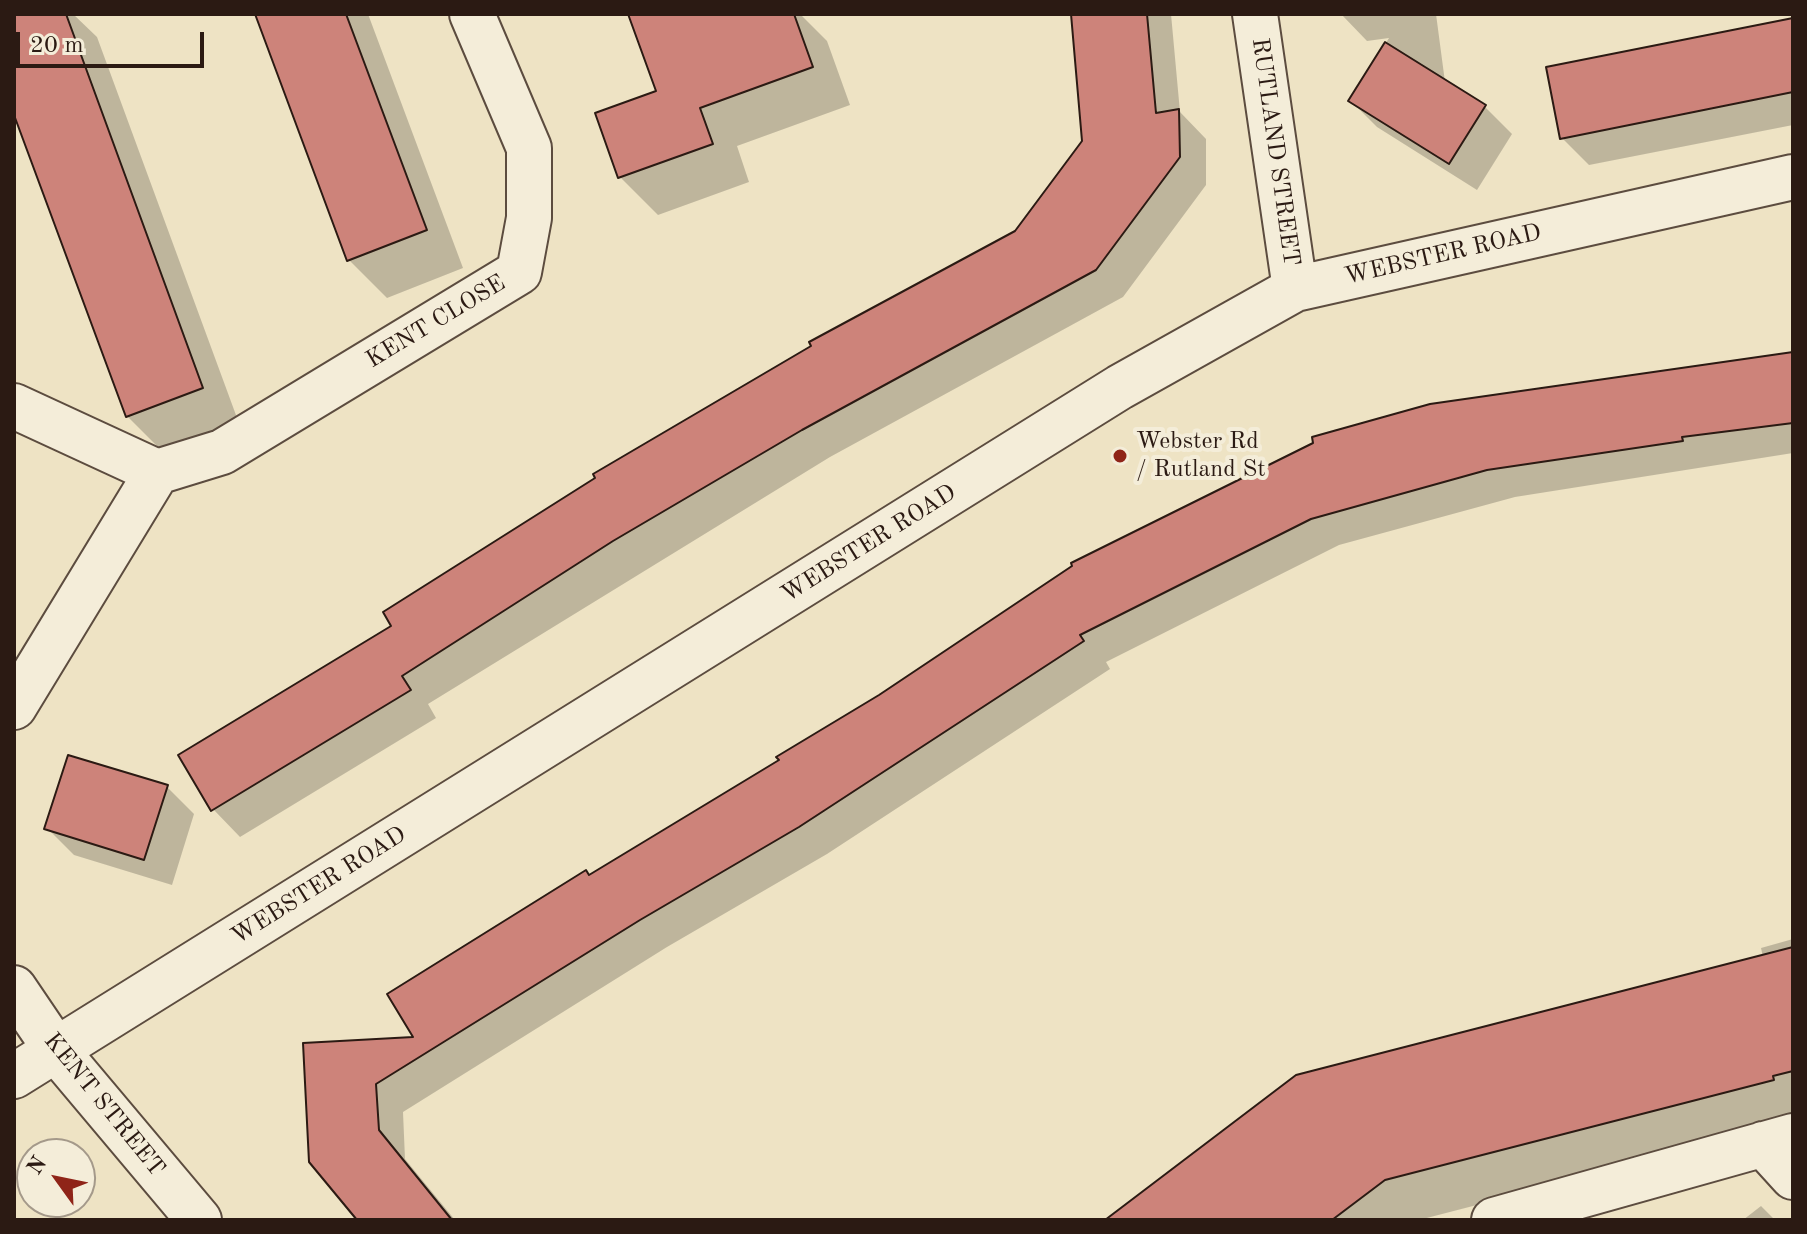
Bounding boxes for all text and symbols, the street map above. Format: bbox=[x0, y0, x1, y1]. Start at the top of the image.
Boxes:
scale bar bbox=[20, 16, 208, 66]
text: 20 m bbox=[30, 34, 84, 58]
street label: RUTLAND STREET bbox=[1245, 36, 1305, 268]
street label: WEBSTER ROAD bbox=[1342, 218, 1544, 292]
street label: KENT CLOSE bbox=[361, 269, 511, 375]
place label: Webster Rd / Rutland St bbox=[1136, 428, 1266, 484]
marker: Webster Rd / Rutland St bbox=[1111, 447, 1129, 465]
street label: WEBSTER ROAD bbox=[776, 479, 962, 609]
street label: WEBSTER ROAD bbox=[226, 821, 412, 951]
street label: KENT STREET bbox=[37, 1027, 171, 1183]
north arrow bbox=[16, 1138, 96, 1218]

